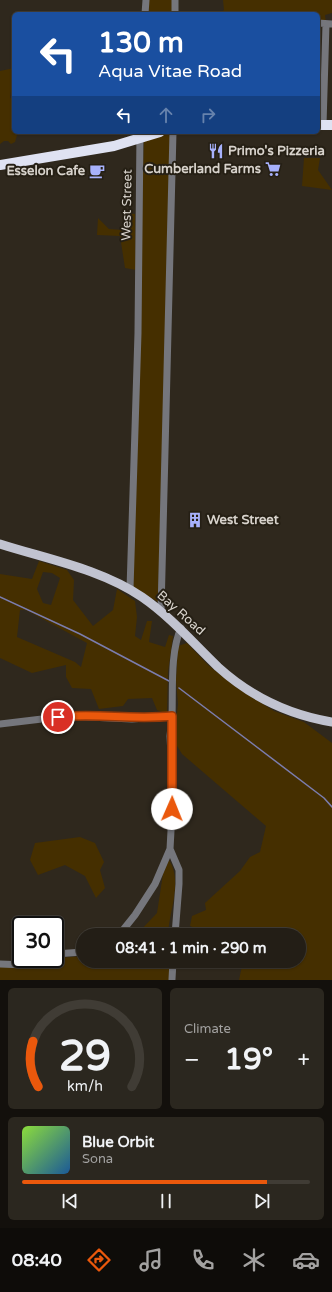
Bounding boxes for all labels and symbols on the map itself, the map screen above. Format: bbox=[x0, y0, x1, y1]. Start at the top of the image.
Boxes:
restaurant icon: Primo's Pizzeria bbox=[207, 142, 225, 160]
place label: Primo's Pizzeria bbox=[228, 143, 325, 159]
supermarket icon: Cumberland Farms bbox=[264, 160, 282, 178]
place label: Cumberland Farms bbox=[144, 161, 261, 177]
cafe icon: Esselon Cafe bbox=[88, 162, 106, 180]
place label: Esselon Cafe bbox=[6, 163, 86, 179]
street label: West Street bbox=[118, 169, 136, 241]
building icon: West Street bbox=[186, 511, 204, 529]
place label: West Street bbox=[207, 512, 279, 528]
street label: Bay Road bbox=[154, 587, 208, 639]
pin bbox=[41, 700, 75, 734]
position arrow bbox=[151, 788, 193, 830]
speed limit sign: 30 bbox=[12, 916, 64, 968]

